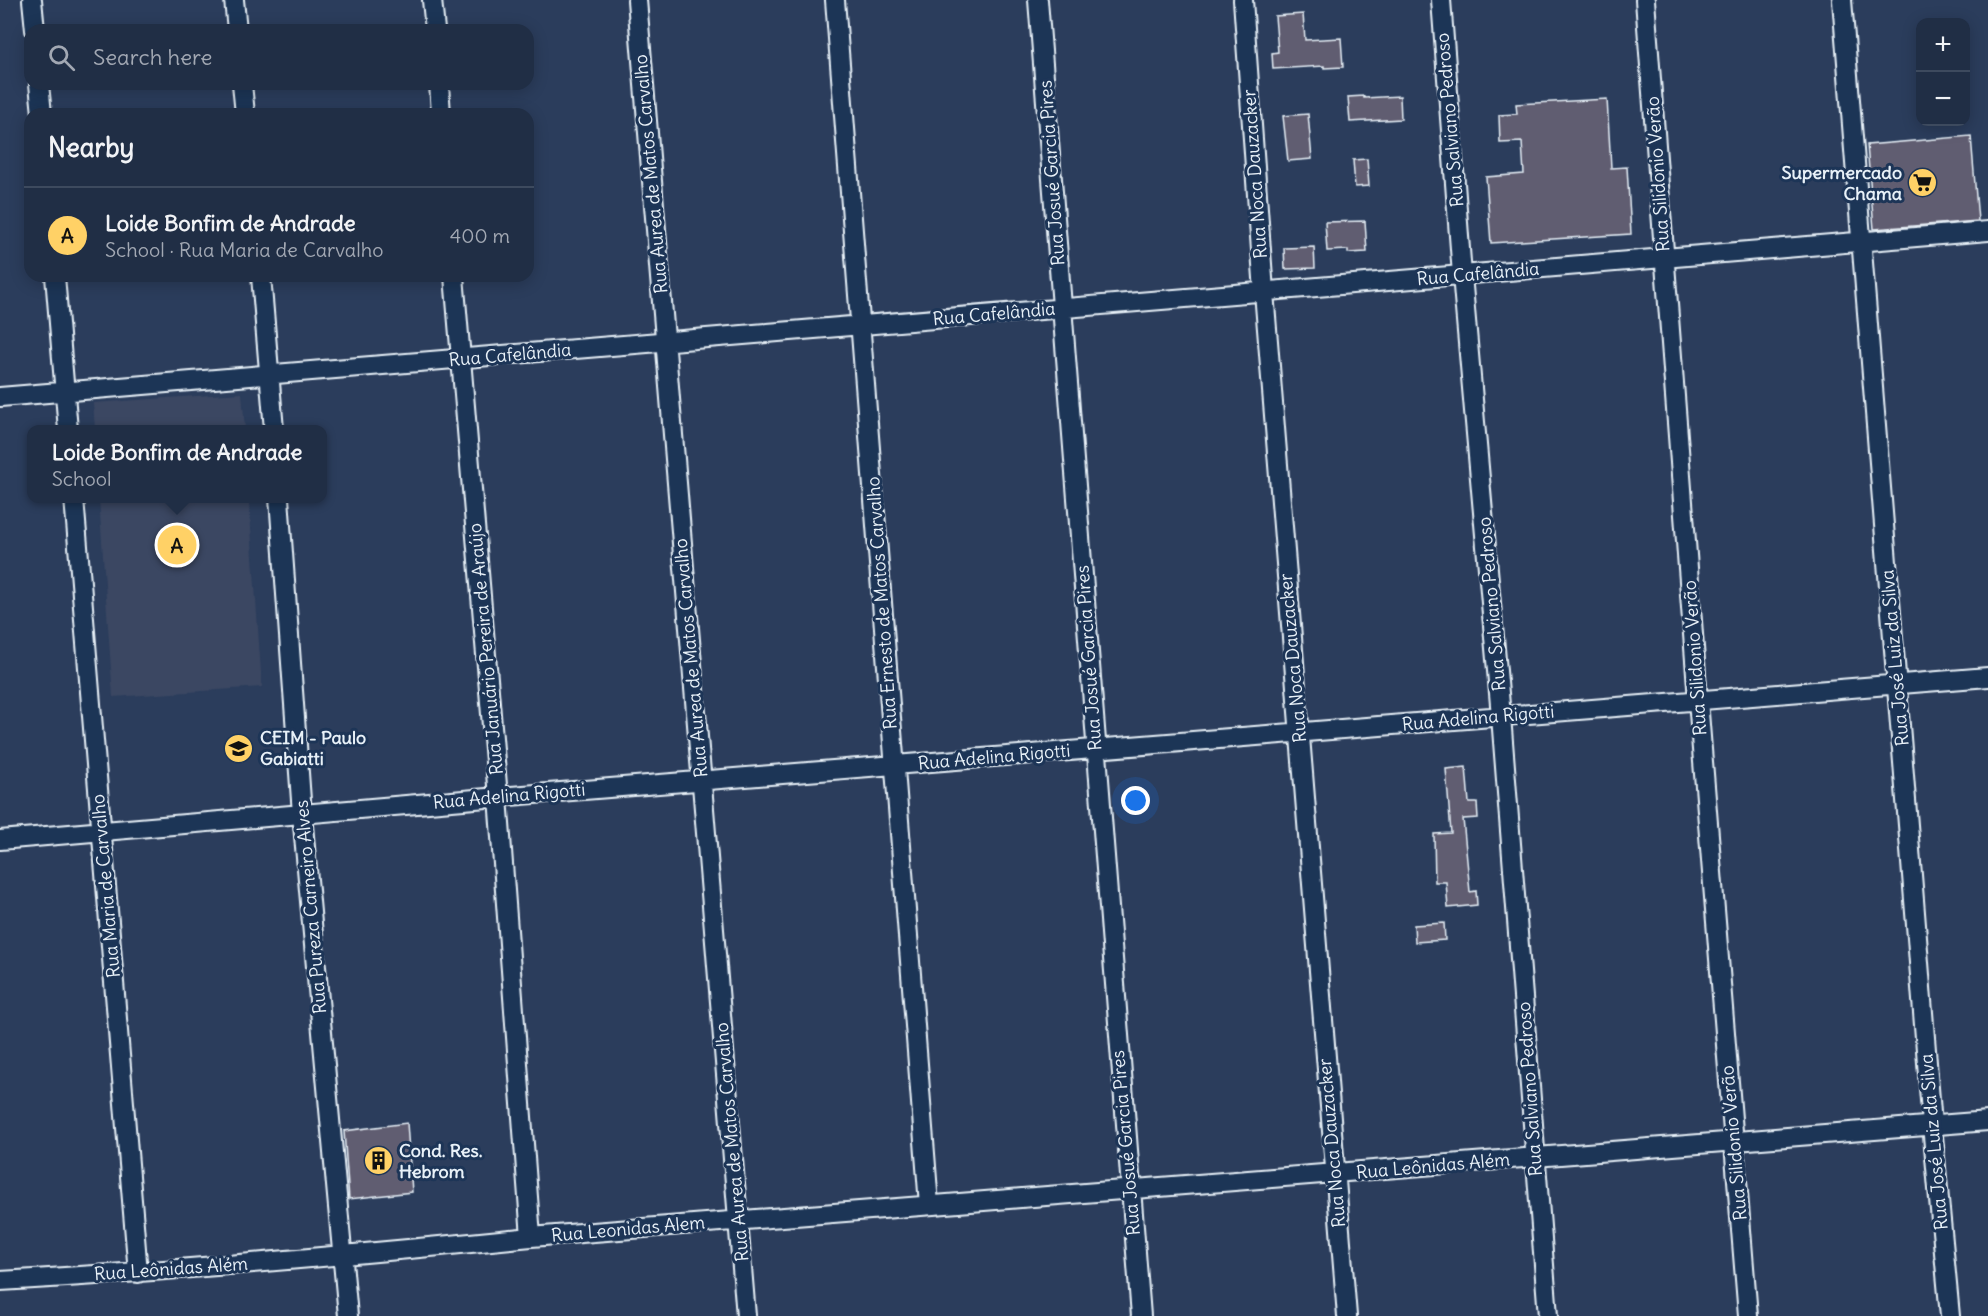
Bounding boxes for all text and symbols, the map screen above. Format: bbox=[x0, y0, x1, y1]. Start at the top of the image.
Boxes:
map controls bbox=[1916, 18, 1970, 126]
button: + bbox=[1916, 18, 1970, 72]
search box bbox=[24, 24, 534, 90]
street label: Rua Salviano Pedroso bbox=[1430, 32, 1469, 208]
icon: search bbox=[45, 41, 78, 74]
text: Search here bbox=[93, 43, 212, 71]
street label: Rua Aurea de Matos Carvalho bbox=[629, 53, 672, 295]
button: − bbox=[1916, 72, 1970, 126]
street label: Rua Josué Garcia Pires bbox=[1034, 79, 1069, 267]
street label: Rua Noca Dauzacker bbox=[1237, 88, 1272, 259]
street label: Rua Silidonio Verão bbox=[1641, 96, 1674, 252]
text: Nearby bbox=[48, 131, 134, 164]
place label: Supermercado Chama bbox=[1782, 161, 1902, 205]
supermarket icon: Supermercado Chama bbox=[1907, 167, 1939, 199]
text: Loide Bonfim de Andrade bbox=[105, 209, 356, 237]
text: A bbox=[61, 223, 74, 248]
text: 400 m bbox=[450, 223, 510, 248]
text: School · Rua Maria de Carvalho bbox=[105, 237, 384, 262]
street label: Rua Cafelândia bbox=[1416, 257, 1540, 290]
street label: Rua Cafelândia bbox=[932, 297, 1056, 330]
street label: Rua Cafelândia bbox=[448, 338, 572, 371]
popup bbox=[27, 425, 327, 503]
text: Loide Bonfim de Andrade bbox=[52, 438, 302, 466]
text: School bbox=[52, 466, 112, 491]
street label: Rua Ernesto de Matos Carvalho bbox=[861, 476, 902, 730]
street label: Rua Salviano Pedroso bbox=[1472, 516, 1511, 692]
pin: A bbox=[158, 522, 196, 568]
street label: Rua Januário Pereira de Araújo bbox=[463, 522, 508, 776]
street label: Rua Aurea de Matos Carvalho bbox=[669, 537, 712, 779]
street label: Rua Josué Garcia Pires bbox=[1071, 564, 1106, 752]
street label: Rua José Luiz da Silva bbox=[1875, 569, 1914, 747]
street label: Rua Noca Dauzacker bbox=[1274, 572, 1311, 744]
street label: Rua Silidonio Verão bbox=[1678, 580, 1711, 736]
street label: Rua Adelina Rigotti bbox=[1401, 699, 1555, 736]
place label: CEIM - Paulo Gabiatti bbox=[260, 726, 366, 770]
school or university icon: CEIM - Paulo Gabiatti bbox=[223, 732, 255, 764]
street label: Rua Adelina Rigotti bbox=[917, 738, 1071, 775]
street label: Rua Adelina Rigotti bbox=[432, 777, 586, 814]
your location bbox=[1121, 786, 1150, 815]
street label: Rua Maria de Carvalho bbox=[86, 793, 125, 979]
street label: Rua Pureza Carneiro Alves bbox=[290, 799, 331, 1015]
street label: Rua Salviano Pedroso bbox=[1512, 1001, 1547, 1177]
street label: Rua Aurea de Matos Carvalho bbox=[710, 1021, 753, 1263]
street label: Rua Josué Garcia Pires bbox=[1106, 1049, 1145, 1237]
street label: Rua José Luiz da Silva bbox=[1914, 1053, 1953, 1231]
street label: Rua Noca Dauzacker bbox=[1313, 1057, 1350, 1229]
street label: Rua Silidonio Verão bbox=[1715, 1064, 1752, 1222]
place label: Cond. Res. Hebrom bbox=[399, 1139, 483, 1183]
building icon: Cond. Res. Hebrom bbox=[362, 1145, 394, 1177]
street label: Rua Leônidas Além bbox=[1355, 1147, 1511, 1184]
street label: Rua Leonidas Alem bbox=[550, 1210, 706, 1247]
street label: Rua Leônidas Além bbox=[93, 1252, 249, 1285]

